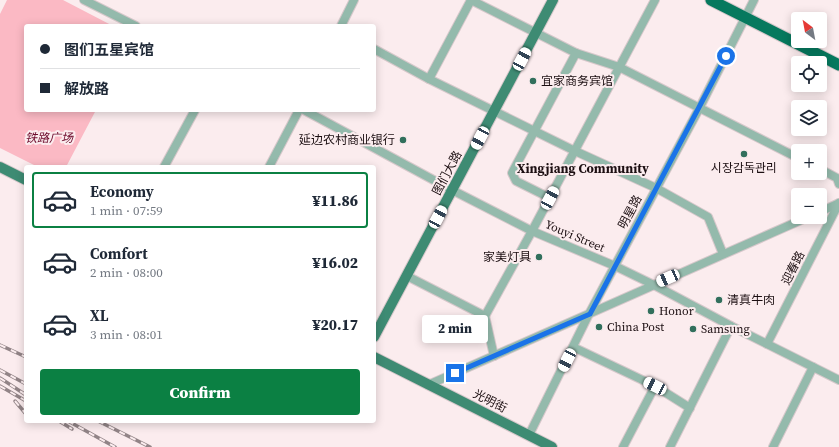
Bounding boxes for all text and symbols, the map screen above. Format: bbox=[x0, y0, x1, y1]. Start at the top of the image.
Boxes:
north arrow bbox=[791, 12, 827, 48]
map controls bbox=[791, 12, 827, 224]
text: 图们五星宾馆 bbox=[64, 39, 154, 60]
car bbox=[511, 46, 533, 72]
route start bbox=[717, 47, 735, 65]
button: locate bbox=[791, 56, 827, 92]
place label: 宜家商务宾馆 bbox=[541, 73, 613, 89]
marker: 宜家商务宾馆 bbox=[528, 76, 538, 86]
text: 解放路 bbox=[64, 78, 109, 99]
button: layers bbox=[791, 100, 827, 136]
car bbox=[469, 125, 491, 151]
park label: 铁路广场 bbox=[25, 130, 74, 146]
place label: 延边农村商业银行 bbox=[299, 132, 395, 148]
marker: 延边农村商业银行 bbox=[398, 135, 408, 145]
button: + bbox=[791, 144, 827, 180]
street label: 图们大路 bbox=[429, 148, 465, 198]
marker: 시장감독관리 bbox=[739, 149, 749, 159]
district label: Xingjiang Community bbox=[517, 160, 649, 177]
place label: 시장감독관리 bbox=[711, 160, 777, 176]
text: Economy bbox=[90, 181, 154, 202]
icon: car bbox=[42, 182, 78, 218]
car bbox=[539, 185, 561, 211]
button: − bbox=[791, 188, 827, 224]
text: ¥11.86 bbox=[312, 190, 358, 211]
street label: 明星路 bbox=[614, 192, 646, 232]
text: 1 min · 07:59 bbox=[90, 202, 163, 219]
car bbox=[427, 204, 449, 230]
street label: Youyi Street bbox=[543, 216, 607, 256]
text: Comfort bbox=[90, 243, 148, 264]
icon: car bbox=[42, 244, 78, 280]
street label: 迎春路 bbox=[778, 248, 808, 288]
place label: 家美灯具 bbox=[483, 249, 531, 265]
text: ¥16.02 bbox=[312, 252, 358, 273]
marker: 家美灯具 bbox=[534, 252, 544, 262]
text: 2 min · 08:00 bbox=[90, 264, 163, 281]
car bbox=[655, 268, 681, 288]
place label: 清真牛肉 bbox=[727, 292, 775, 308]
marker: 清真牛肉 bbox=[714, 295, 724, 305]
place label: Honor bbox=[659, 303, 694, 319]
text: XL bbox=[90, 305, 109, 326]
icon: car bbox=[42, 306, 78, 342]
marker: Honor bbox=[646, 306, 656, 316]
text: ¥20.17 bbox=[312, 314, 358, 335]
callout: 2 min bbox=[422, 315, 488, 343]
place label: China Post bbox=[607, 319, 664, 335]
text: 2 min bbox=[438, 320, 472, 337]
place label: Samsung bbox=[701, 321, 750, 337]
marker: China Post bbox=[594, 322, 604, 332]
marker: Samsung bbox=[688, 324, 698, 334]
text: 3 min · 08:01 bbox=[90, 326, 163, 343]
car bbox=[556, 347, 578, 373]
route end bbox=[446, 364, 464, 382]
button: Confirm bbox=[40, 369, 360, 415]
car bbox=[642, 375, 668, 397]
street label: 光明街 bbox=[470, 386, 510, 416]

